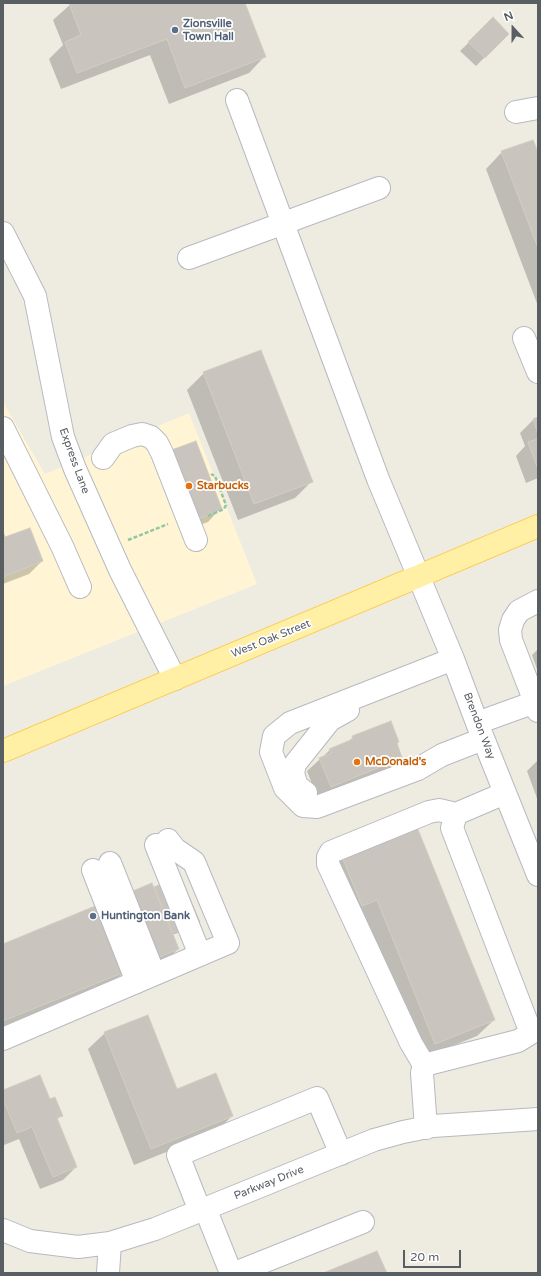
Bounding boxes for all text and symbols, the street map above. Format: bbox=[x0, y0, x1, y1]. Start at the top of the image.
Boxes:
north arrow bbox=[493, 8, 533, 48]
text: N bbox=[502, 9, 515, 24]
place label: Zionsville Town Hall bbox=[183, 17, 234, 43]
marker: Zionsville Town Hall bbox=[170, 25, 180, 35]
street label: Express Lane bbox=[56, 426, 92, 496]
place label: Starbucks bbox=[197, 479, 249, 493]
marker: Starbucks bbox=[184, 481, 194, 491]
street label: West Oak Street bbox=[229, 617, 313, 661]
street label: Brendon Way bbox=[460, 691, 498, 761]
place label: McDonald's bbox=[365, 755, 426, 769]
marker: McDonald's bbox=[352, 757, 362, 767]
place label: Huntington Bank bbox=[101, 909, 190, 923]
marker: Huntington Bank bbox=[88, 911, 98, 921]
street label: Parkway Drive bbox=[232, 1163, 306, 1203]
scale bar bbox=[405, 1242, 463, 1268]
text: 20 m bbox=[410, 1250, 439, 1264]

